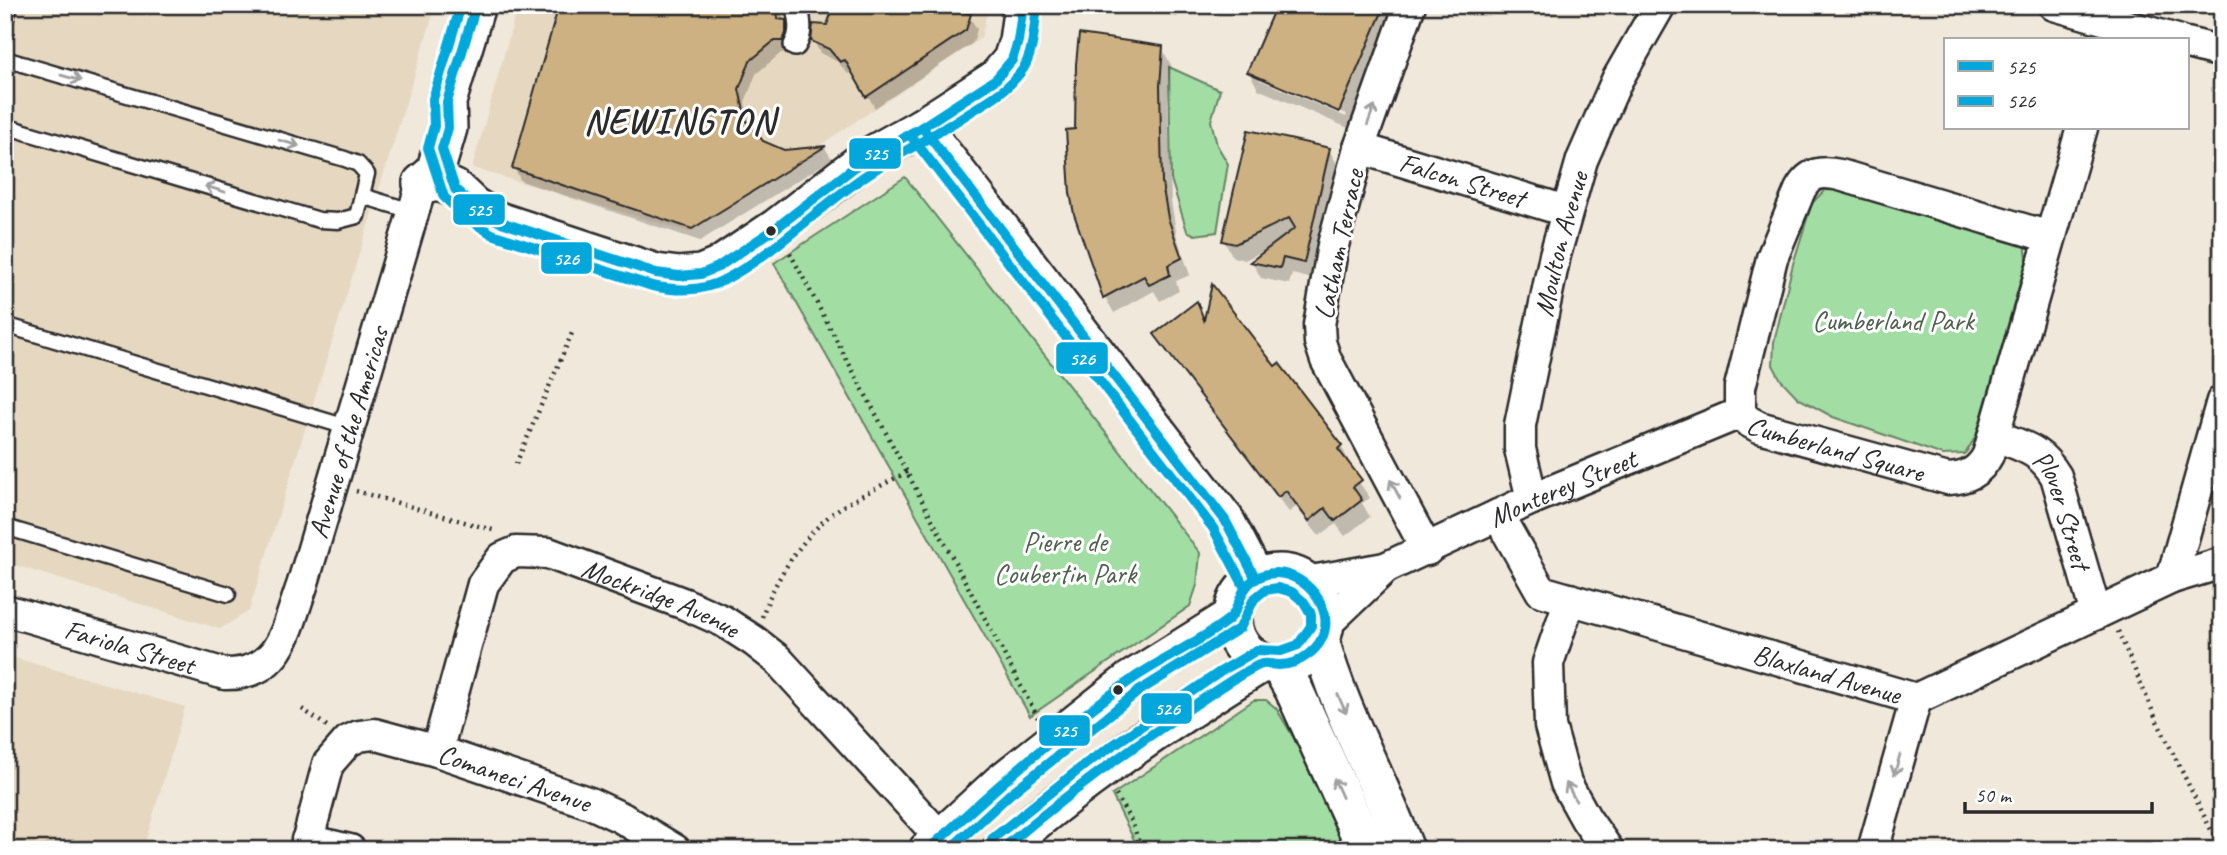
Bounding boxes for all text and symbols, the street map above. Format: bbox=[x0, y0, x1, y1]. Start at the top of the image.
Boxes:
legend bbox=[1944, 38, 2188, 130]
text: 525 bbox=[2007, 54, 2037, 80]
one-way arrow bbox=[59, 73, 81, 86]
text: 526 bbox=[2007, 88, 2036, 114]
district label: NEWINGTON bbox=[584, 99, 779, 144]
one-way arrow bbox=[1365, 104, 1378, 126]
one-way arrow bbox=[278, 137, 300, 150]
line badge: 525 bbox=[848, 137, 902, 170]
text: 525 bbox=[862, 142, 889, 166]
street label: Falcon Street bbox=[1395, 144, 1533, 217]
street label: Latham Terrace bbox=[1306, 164, 1372, 322]
street label: Moulton Avenue bbox=[1526, 166, 1596, 319]
one-way arrow bbox=[204, 181, 226, 194]
line badge: 525 bbox=[452, 193, 506, 226]
text: 525 bbox=[466, 198, 493, 222]
unlabelled marker bbox=[764, 224, 778, 238]
line badge: 526 bbox=[540, 241, 593, 275]
text: 526 bbox=[553, 247, 581, 271]
park label: Cumberland Park bbox=[1812, 303, 1975, 338]
street label: Avenue of the Americas bbox=[300, 320, 397, 542]
line badge: 526 bbox=[1055, 341, 1109, 375]
text: 526 bbox=[1069, 347, 1097, 371]
street label: Cumberland Square bbox=[1741, 407, 1929, 490]
street label: Monterey Street bbox=[1483, 440, 1644, 535]
street label: Plover Street bbox=[2025, 442, 2100, 577]
one-way arrow bbox=[1387, 479, 1401, 500]
park label: Pierre de Coubertin Park bbox=[994, 524, 1138, 591]
street label: Mockridge Avenue bbox=[577, 550, 748, 646]
street label: Fariola Street bbox=[61, 611, 201, 683]
street label: Blaxland Avenue bbox=[1749, 636, 1907, 712]
unlabelled marker bbox=[1111, 683, 1125, 697]
line badge: 526 bbox=[1140, 692, 1193, 725]
one-way arrow bbox=[1336, 693, 1349, 715]
text: 526 bbox=[1154, 697, 1182, 721]
line badge: 525 bbox=[1038, 714, 1091, 747]
text: 525 bbox=[1051, 719, 1078, 743]
street label: Comaneci Avenue bbox=[434, 736, 597, 821]
one-way arrow bbox=[1890, 753, 1903, 776]
scale bar bbox=[1965, 771, 2152, 815]
one-way arrow bbox=[1331, 777, 1344, 799]
text: 50 m bbox=[1975, 782, 2013, 808]
one-way arrow bbox=[1564, 783, 1578, 803]

